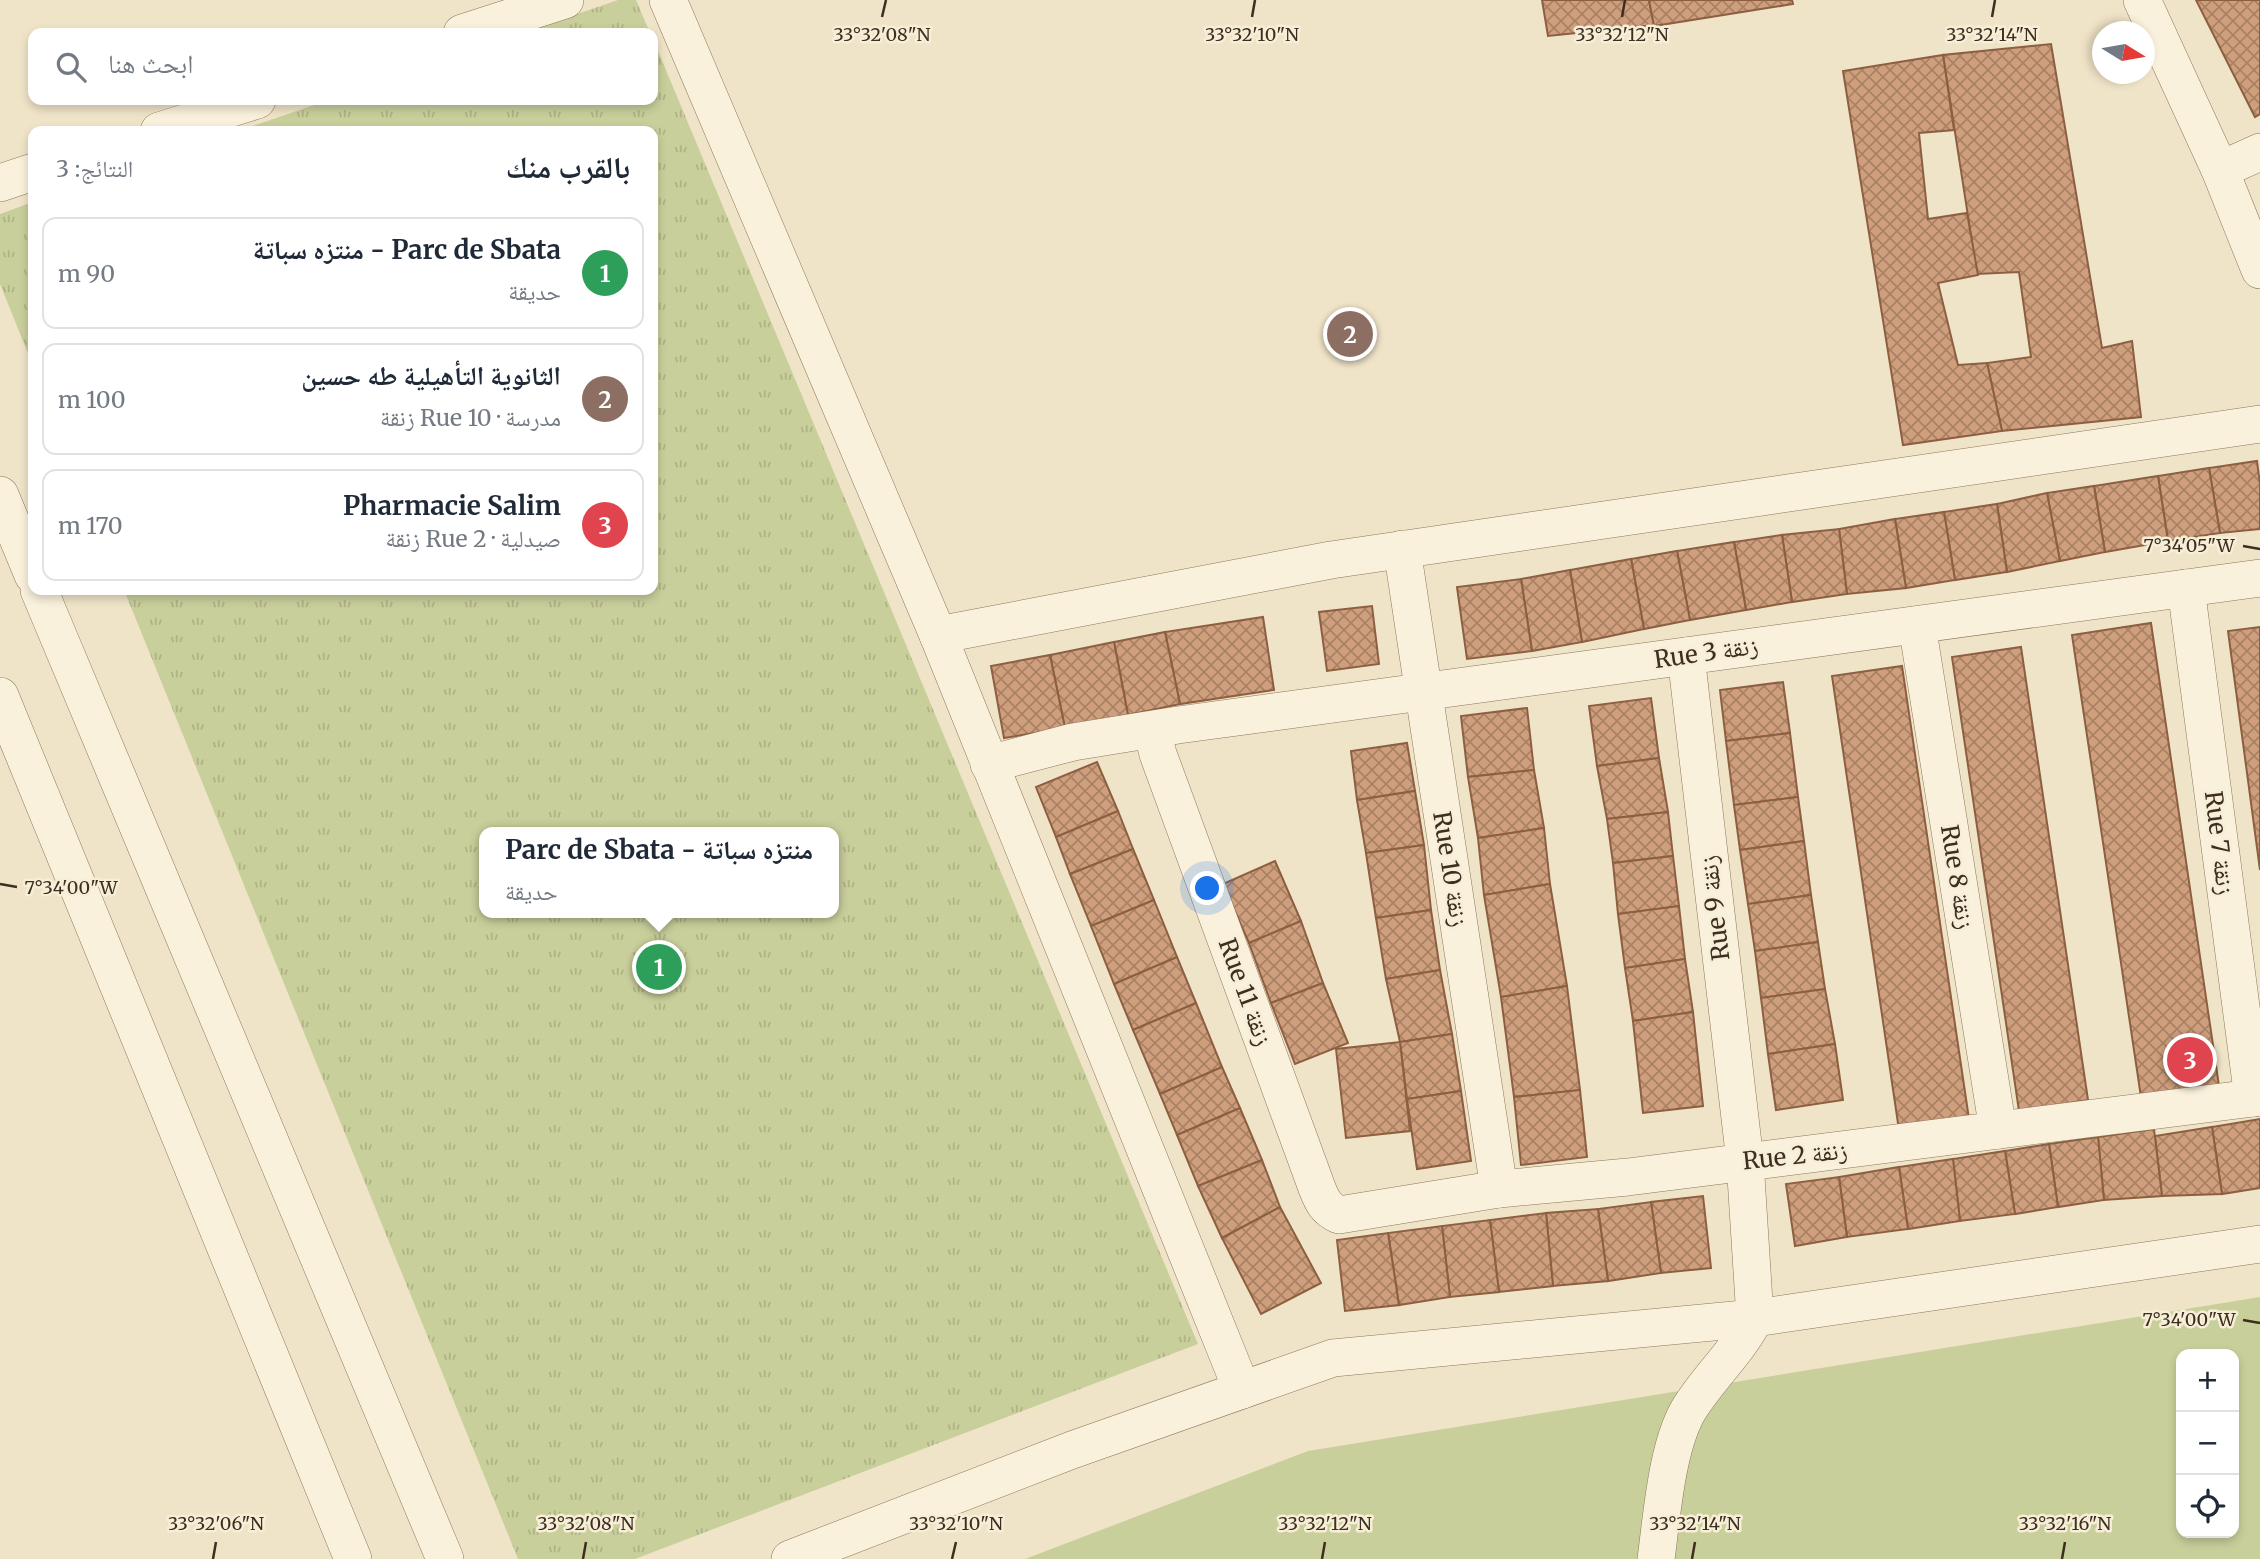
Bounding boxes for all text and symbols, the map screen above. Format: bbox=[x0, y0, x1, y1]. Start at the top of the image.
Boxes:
north arrow bbox=[2092, 21, 2155, 84]
text: 33°32'08"N bbox=[834, 23, 930, 46]
text: 33°32'10"N bbox=[1205, 23, 1299, 46]
text: 33°32'12"N bbox=[1575, 23, 1669, 46]
text: 33°32'14"N bbox=[1946, 23, 2038, 46]
search box bbox=[28, 28, 658, 105]
text: ابحث هنا bbox=[108, 47, 193, 80]
icon: search bbox=[52, 48, 90, 86]
text: بالقرب منك bbox=[506, 148, 630, 186]
text: النتائج: 3 bbox=[56, 154, 133, 183]
text: Parc de Sbata - منتزه سباتة bbox=[253, 233, 561, 266]
text: 90 m bbox=[58, 259, 115, 288]
text: 1 bbox=[600, 259, 610, 288]
text: حديقة bbox=[508, 277, 561, 306]
pin: 2 bbox=[1327, 308, 1373, 360]
text: الثانوية التأهيلية طه حسين bbox=[301, 359, 561, 392]
text: 100 m bbox=[58, 385, 126, 414]
text: 2 bbox=[598, 385, 612, 414]
text: مدرسة · Rue 10 زنقة bbox=[380, 403, 561, 432]
text: Pharmacie Salim bbox=[343, 489, 561, 522]
text: 170 m bbox=[58, 511, 123, 540]
text: 3 bbox=[598, 511, 612, 540]
text: صيدلية · Rue 2 زنقة bbox=[386, 524, 561, 553]
text: 7°34'05"W bbox=[2143, 534, 2236, 557]
street label: Rue 3 زنقة bbox=[1652, 630, 1760, 675]
street label: Rue 7 زنقة bbox=[2198, 789, 2241, 897]
street label: Rue 10 زنقة bbox=[1426, 809, 1475, 929]
street label: Rue 8 زنقة bbox=[1934, 822, 1981, 931]
popup bbox=[479, 827, 839, 918]
text: Parc de Sbata - منتزه سباتة bbox=[505, 833, 813, 866]
street label: Rue 9 زنقة bbox=[1693, 854, 1736, 962]
your location bbox=[1190, 871, 1224, 905]
text: 7°34'00"W bbox=[24, 876, 119, 899]
text: حديقة bbox=[505, 877, 558, 906]
street label: Rue 11 زنقة bbox=[1212, 934, 1279, 1050]
pin: 1 bbox=[636, 941, 682, 993]
pin: 3 bbox=[2167, 1034, 2213, 1086]
street label: Rue 2 زنقة bbox=[1741, 1135, 1849, 1176]
text: 7°34'00"W bbox=[2142, 1308, 2237, 1331]
map controls bbox=[2176, 1349, 2239, 1538]
button: + bbox=[2176, 1349, 2239, 1412]
button: − bbox=[2176, 1412, 2239, 1475]
button: locate bbox=[2176, 1475, 2239, 1538]
text: 33°32'06"N bbox=[168, 1512, 264, 1535]
text: 33°32'08"N bbox=[538, 1512, 634, 1535]
text: 33°32'10"N bbox=[909, 1512, 1003, 1535]
text: 33°32'12"N bbox=[1278, 1512, 1372, 1535]
text: 33°32'14"N bbox=[1649, 1512, 1741, 1535]
text: 33°32'16"N bbox=[2019, 1512, 2111, 1535]

